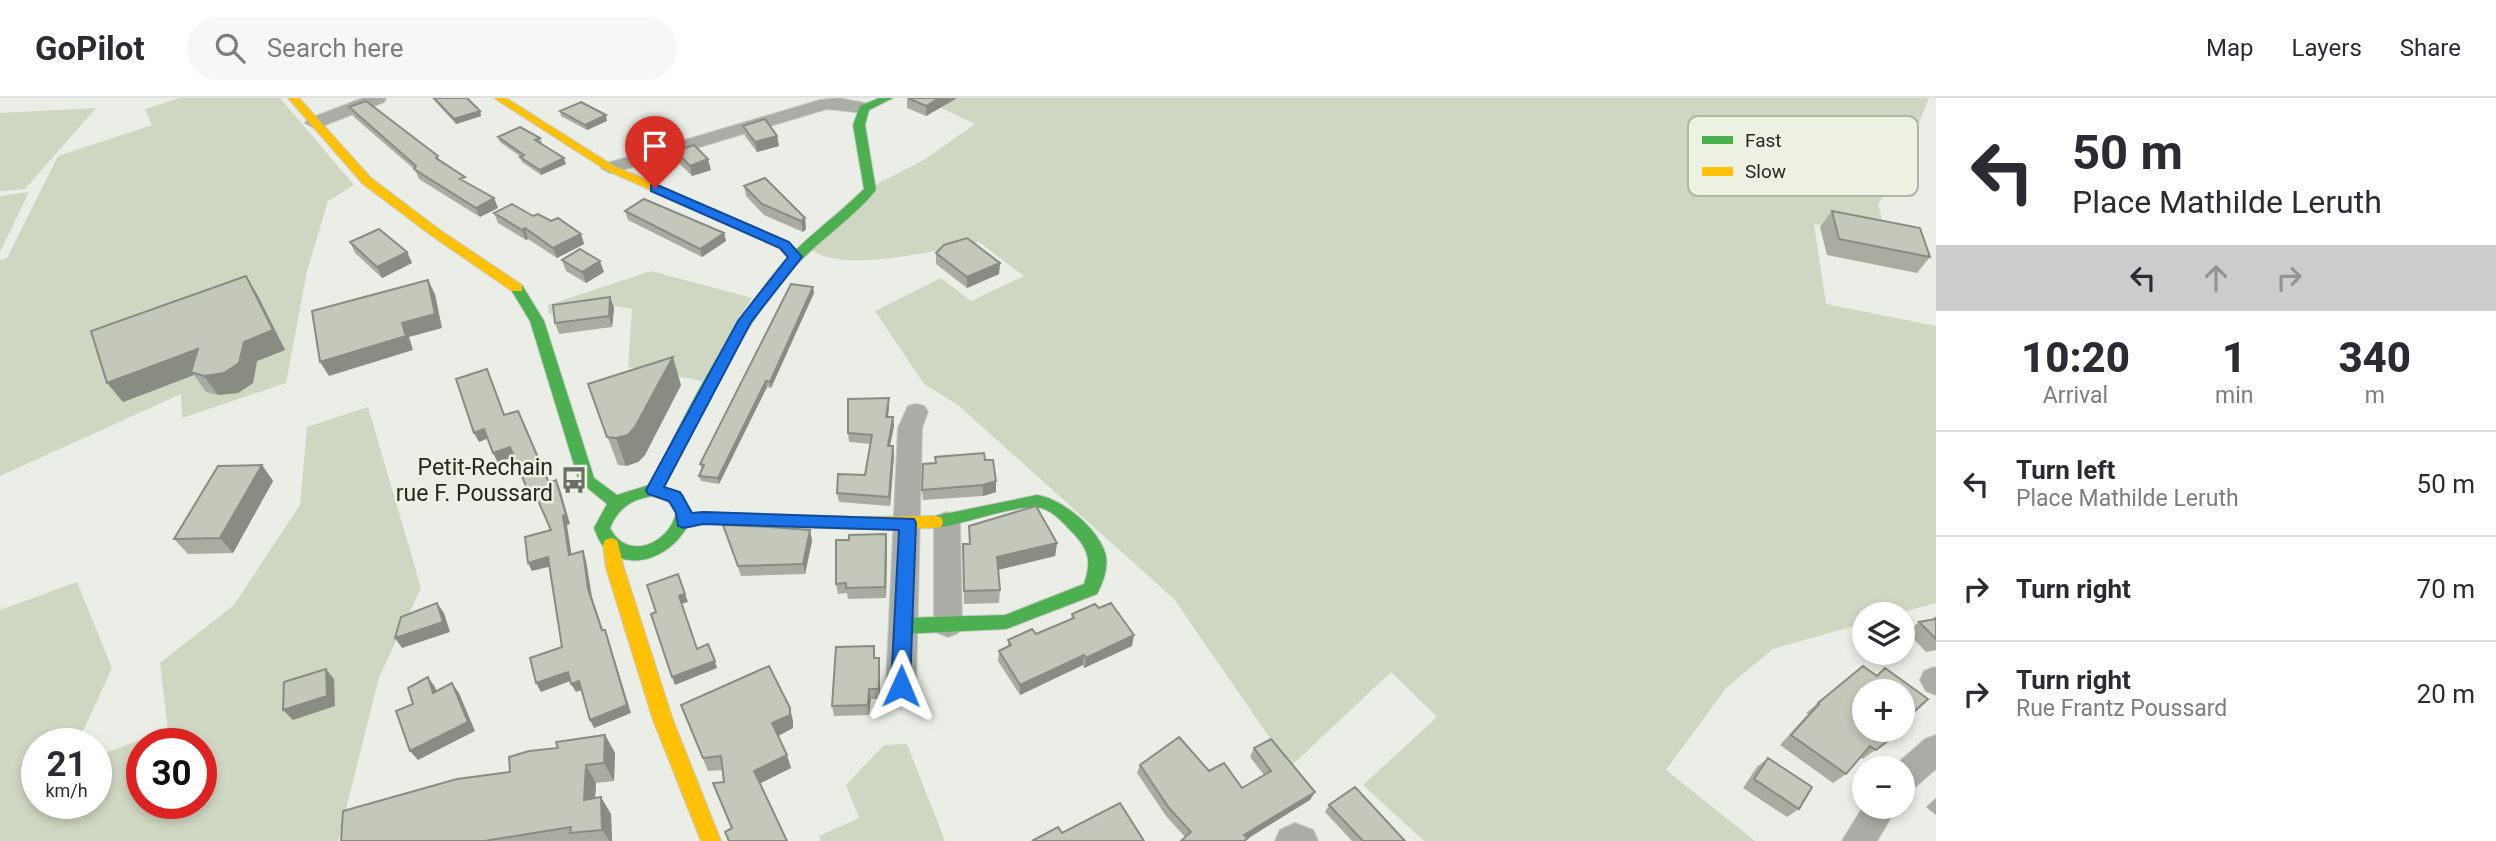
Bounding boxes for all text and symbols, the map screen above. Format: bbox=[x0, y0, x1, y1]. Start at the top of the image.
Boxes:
search box bbox=[187, 17, 677, 80]
text: GoPilot bbox=[35, 29, 145, 68]
icon: search bbox=[211, 29, 249, 67]
text: Search here bbox=[267, 33, 403, 63]
text: Map bbox=[2206, 34, 2254, 62]
text: Layers bbox=[2292, 34, 2362, 62]
text: Share bbox=[2400, 34, 2461, 62]
pin bbox=[625, 116, 685, 188]
legend bbox=[1688, 116, 1918, 196]
text: 50 m bbox=[2072, 124, 2183, 181]
icon: left bbox=[1957, 126, 2048, 217]
icon: arrive bbox=[636, 127, 674, 165]
text: Fast bbox=[1745, 129, 1782, 152]
text: Slow bbox=[1745, 160, 1786, 183]
text: Place Mathilde Leruth bbox=[2072, 183, 2382, 221]
icon: left bbox=[2124, 259, 2162, 297]
icon: ahead bbox=[2197, 259, 2235, 297]
icon: right bbox=[2270, 259, 2308, 297]
text: 10:20 bbox=[2021, 333, 2130, 382]
text: 1 bbox=[2222, 333, 2246, 382]
text: 340 bbox=[2338, 333, 2411, 382]
text: Arrival bbox=[2043, 382, 2108, 409]
text: min bbox=[2215, 382, 2253, 409]
text: m bbox=[2365, 382, 2385, 409]
place label: Petit-Rechain rue F. Poussard bbox=[396, 454, 553, 507]
text: Turn left bbox=[2016, 455, 2115, 485]
bus stop icon: Petit-Rechain rue F. Poussard bbox=[559, 465, 589, 495]
icon: left bbox=[1957, 465, 1995, 503]
text: 50 m bbox=[2417, 469, 2475, 499]
text: Place Mathilde Leruth bbox=[2016, 485, 2239, 512]
icon: right bbox=[1957, 570, 1995, 608]
text: Turn right bbox=[2016, 574, 2131, 604]
text: 70 m bbox=[2417, 574, 2475, 604]
map controls bbox=[1852, 602, 1915, 819]
button: layers bbox=[1852, 602, 1915, 665]
position arrow bbox=[864, 649, 938, 723]
text: Turn right bbox=[2016, 665, 2131, 695]
icon: right bbox=[1957, 675, 1995, 713]
button: + bbox=[1852, 679, 1915, 742]
text: 20 m bbox=[2417, 679, 2475, 709]
text: Rue Frantz Poussard bbox=[2016, 695, 2227, 722]
speed limit sign: 30 bbox=[126, 728, 217, 819]
text: 21 bbox=[46, 744, 87, 785]
button: − bbox=[1852, 756, 1915, 819]
text: km/h bbox=[45, 780, 88, 801]

